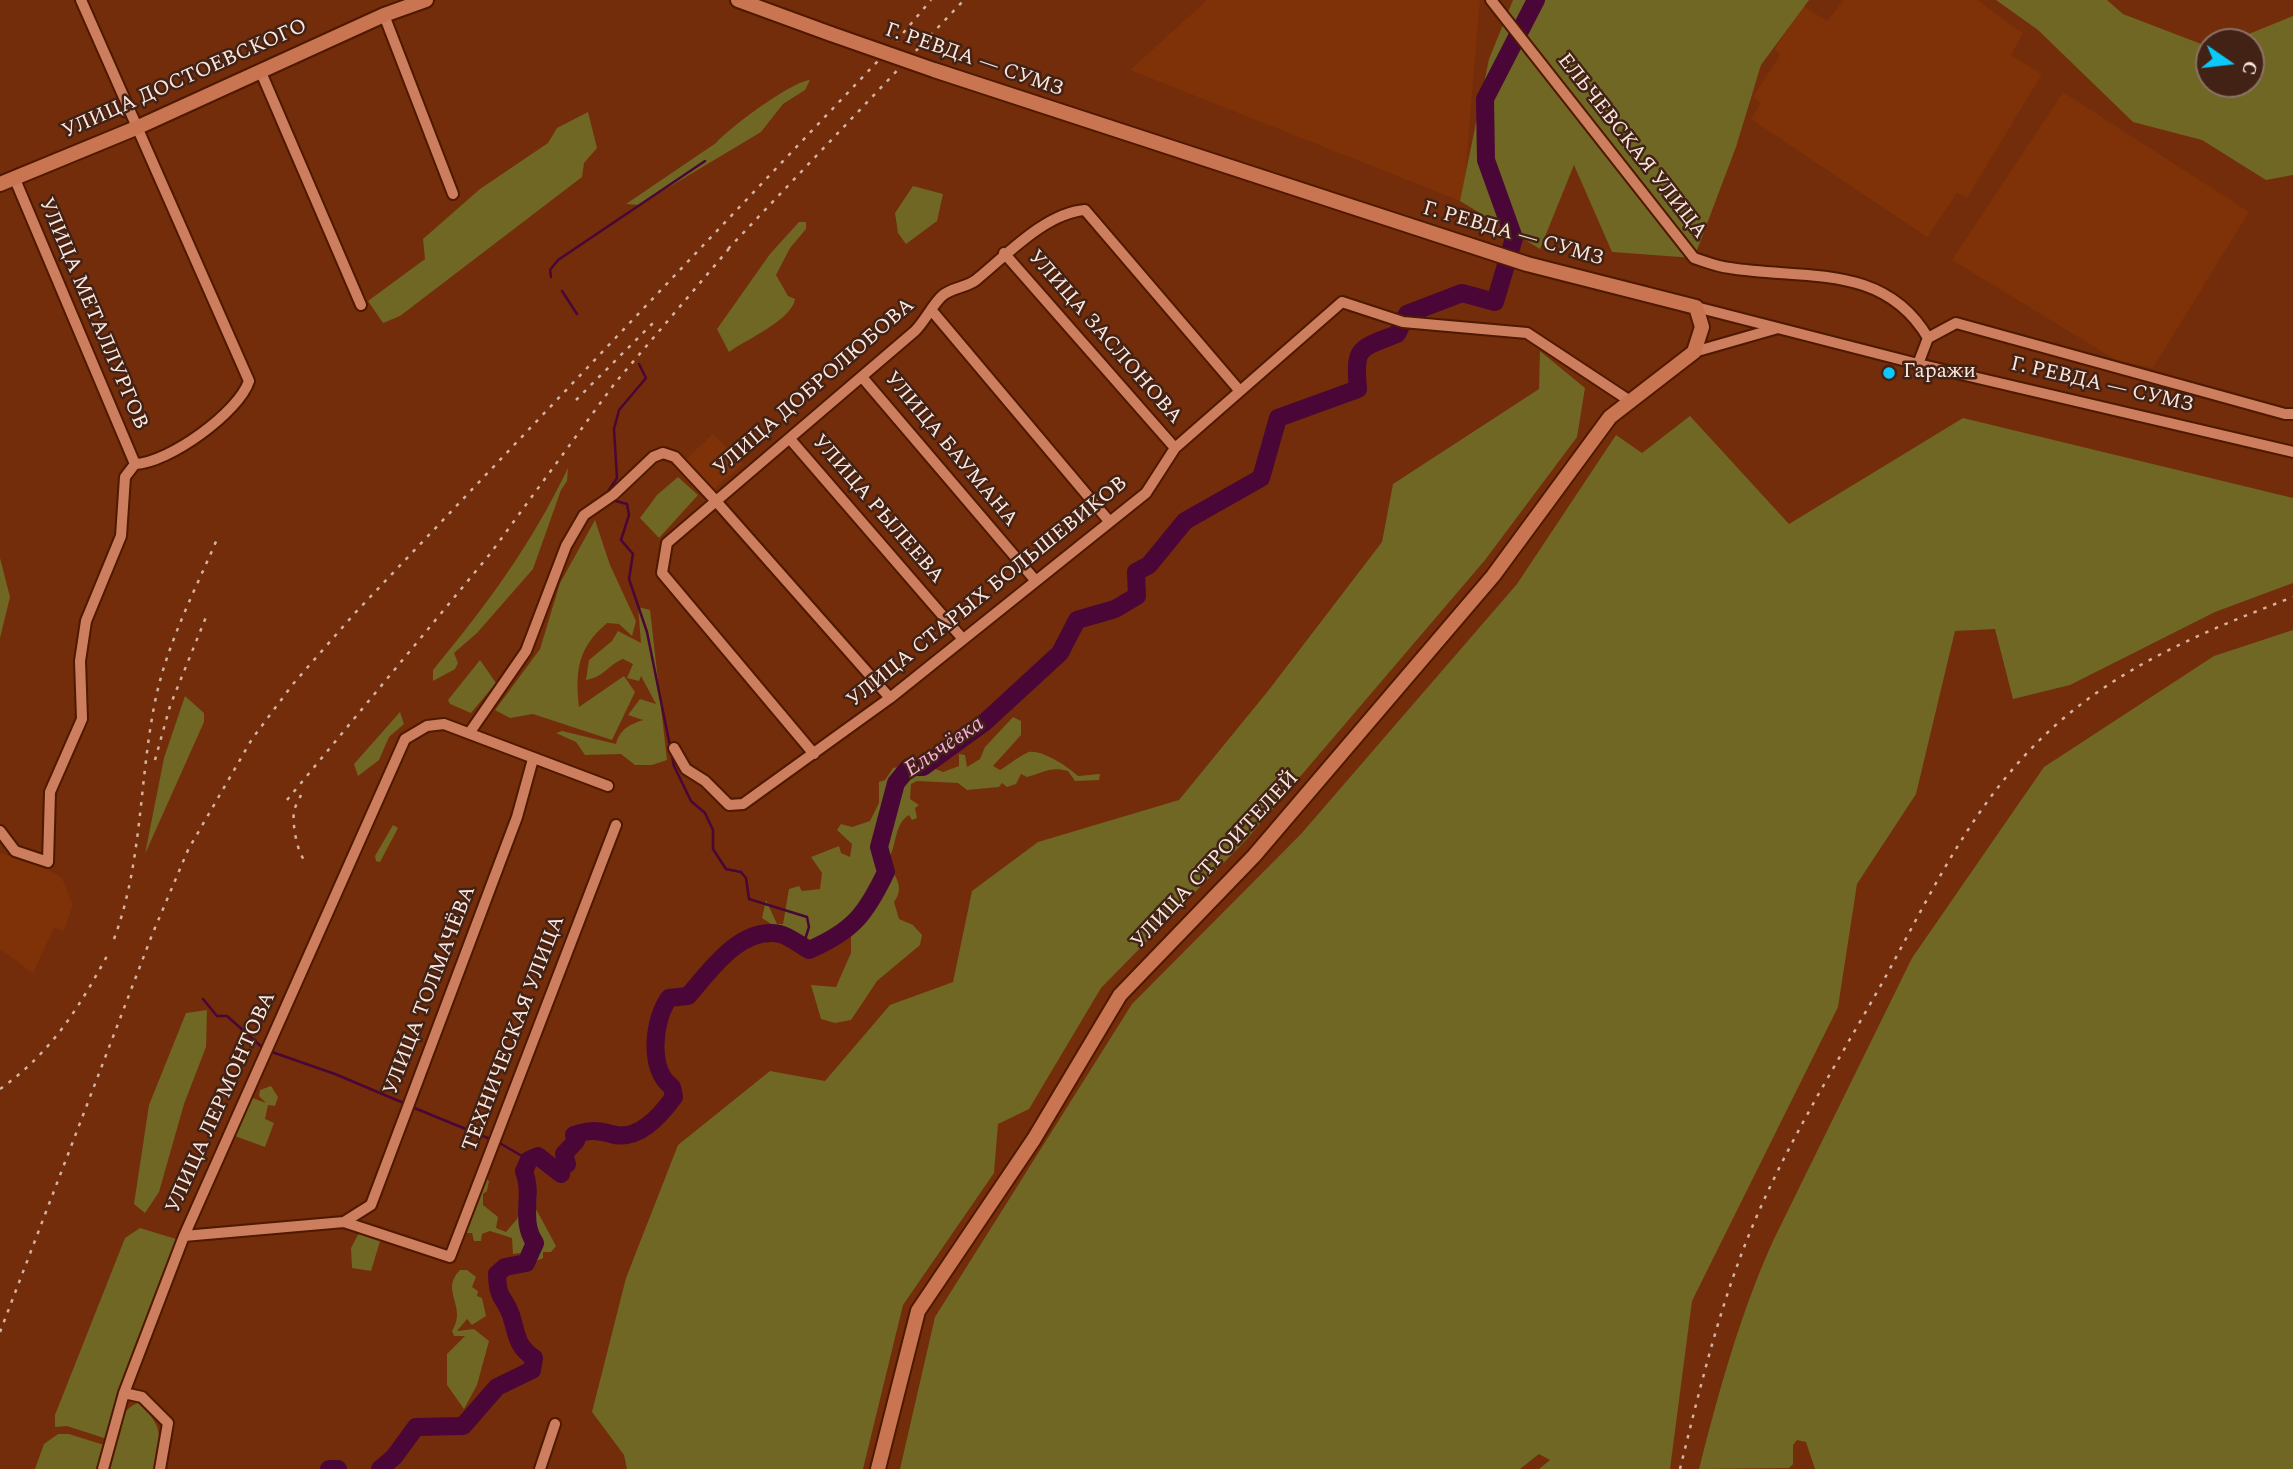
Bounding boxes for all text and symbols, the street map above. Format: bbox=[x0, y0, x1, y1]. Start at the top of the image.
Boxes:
street label: УЛИЦА ДОСТОЕВСКОГО bbox=[59, 15, 311, 145]
street label: Г. РЕВДА — СУМЗ bbox=[881, 19, 1067, 103]
north arrow bbox=[2195, 28, 2265, 98]
street label: ЕЛЬЧЕВСКАЯ УЛИЦА bbox=[1551, 49, 1711, 245]
text: С bbox=[2233, 58, 2265, 78]
street label: УЛИЦА МЕТАЛЛУРГОВ bbox=[32, 195, 152, 433]
street label: Г. РЕВДА — СУМЗ bbox=[1419, 197, 1607, 273]
street label: УЛИЦА ЗАСЛОНОВА bbox=[1021, 246, 1187, 430]
street label: УЛИЦА ДОБРОЛЮБОВА bbox=[709, 294, 921, 482]
street label: Г. РЕВДА — СУМЗ bbox=[2008, 353, 2196, 419]
place label: Гаражи bbox=[1903, 360, 1976, 386]
marker: Гаражи bbox=[1881, 365, 1897, 381]
street label: УЛИЦА БАУМАНА bbox=[878, 367, 1022, 533]
street label: УЛИЦА РЫЛЕЕВА bbox=[805, 430, 949, 590]
street label: УЛИЦА СТАРЫХ БОЛЬШЕВИКОВ bbox=[843, 472, 1133, 714]
water label: Ельчёвка bbox=[900, 711, 990, 785]
street label: УЛИЦА СТРОИТЕЛЕЙ bbox=[1127, 767, 1305, 955]
street label: УЛИЦА ТОЛМАЧЁВА bbox=[379, 883, 483, 1099]
street label: ТЕХНИЧЕСКАЯ УЛИЦА bbox=[458, 913, 572, 1155]
street label: УЛИЦА ЛЕРМОНТОВА bbox=[162, 988, 282, 1218]

